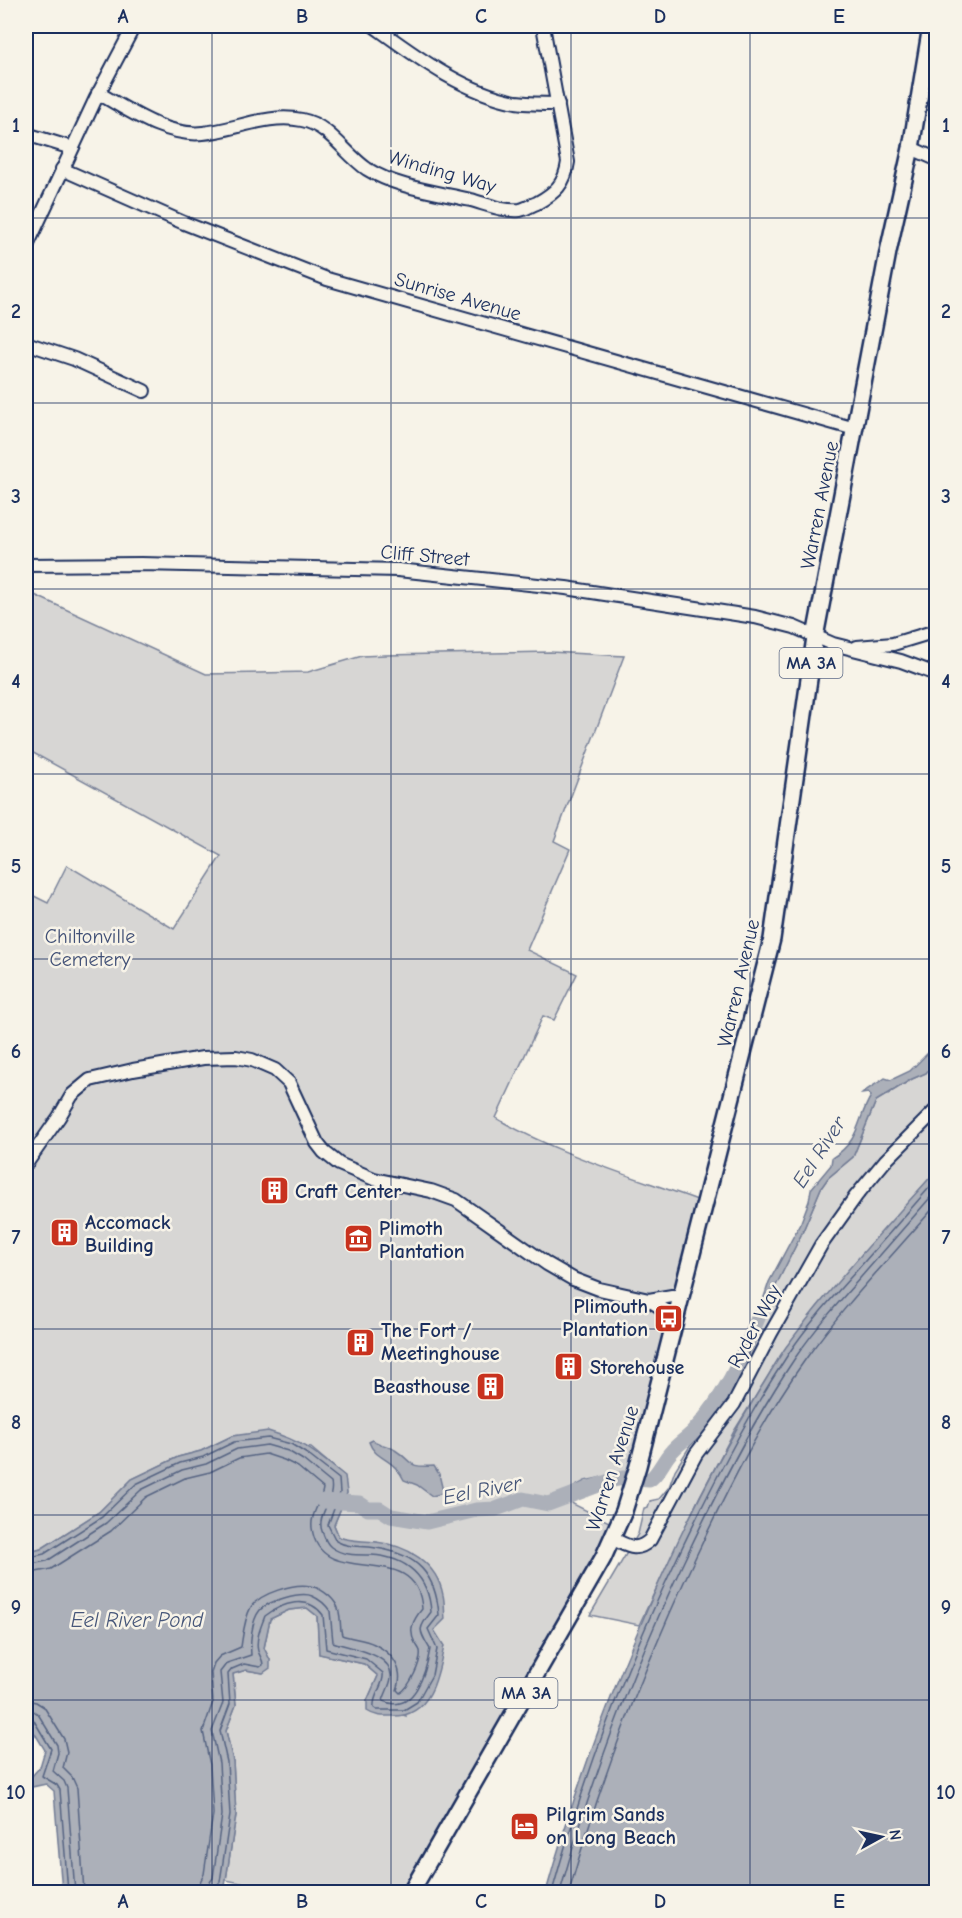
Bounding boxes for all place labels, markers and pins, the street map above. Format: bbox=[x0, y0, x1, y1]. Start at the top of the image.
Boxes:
building icon: Craft Center bbox=[258, 1175, 290, 1207]
place label: Craft Center bbox=[295, 1180, 401, 1203]
place label: Accomack Building bbox=[85, 1211, 171, 1257]
building icon: Accomack Building bbox=[48, 1217, 80, 1249]
place label: Plimoth Plantation bbox=[379, 1217, 465, 1263]
museum icon: Plimoth Plantation bbox=[342, 1223, 374, 1255]
place label: Plimouth Plantation bbox=[562, 1295, 648, 1341]
bus stop icon: Plimouth Plantation bbox=[653, 1302, 685, 1334]
place label: The Fort / Meetinghouse bbox=[381, 1319, 500, 1365]
building icon: The Fort / Meetinghouse bbox=[344, 1326, 376, 1358]
building icon: Storehouse bbox=[553, 1351, 585, 1383]
place label: Storehouse bbox=[590, 1356, 684, 1379]
building icon: Beasthouse bbox=[475, 1370, 507, 1402]
place label: Beasthouse bbox=[373, 1375, 470, 1398]
place label: Pilgrim Sands on Long Beach bbox=[546, 1803, 676, 1849]
hotel icon: Pilgrim Sands on Long Beach bbox=[509, 1810, 541, 1842]

